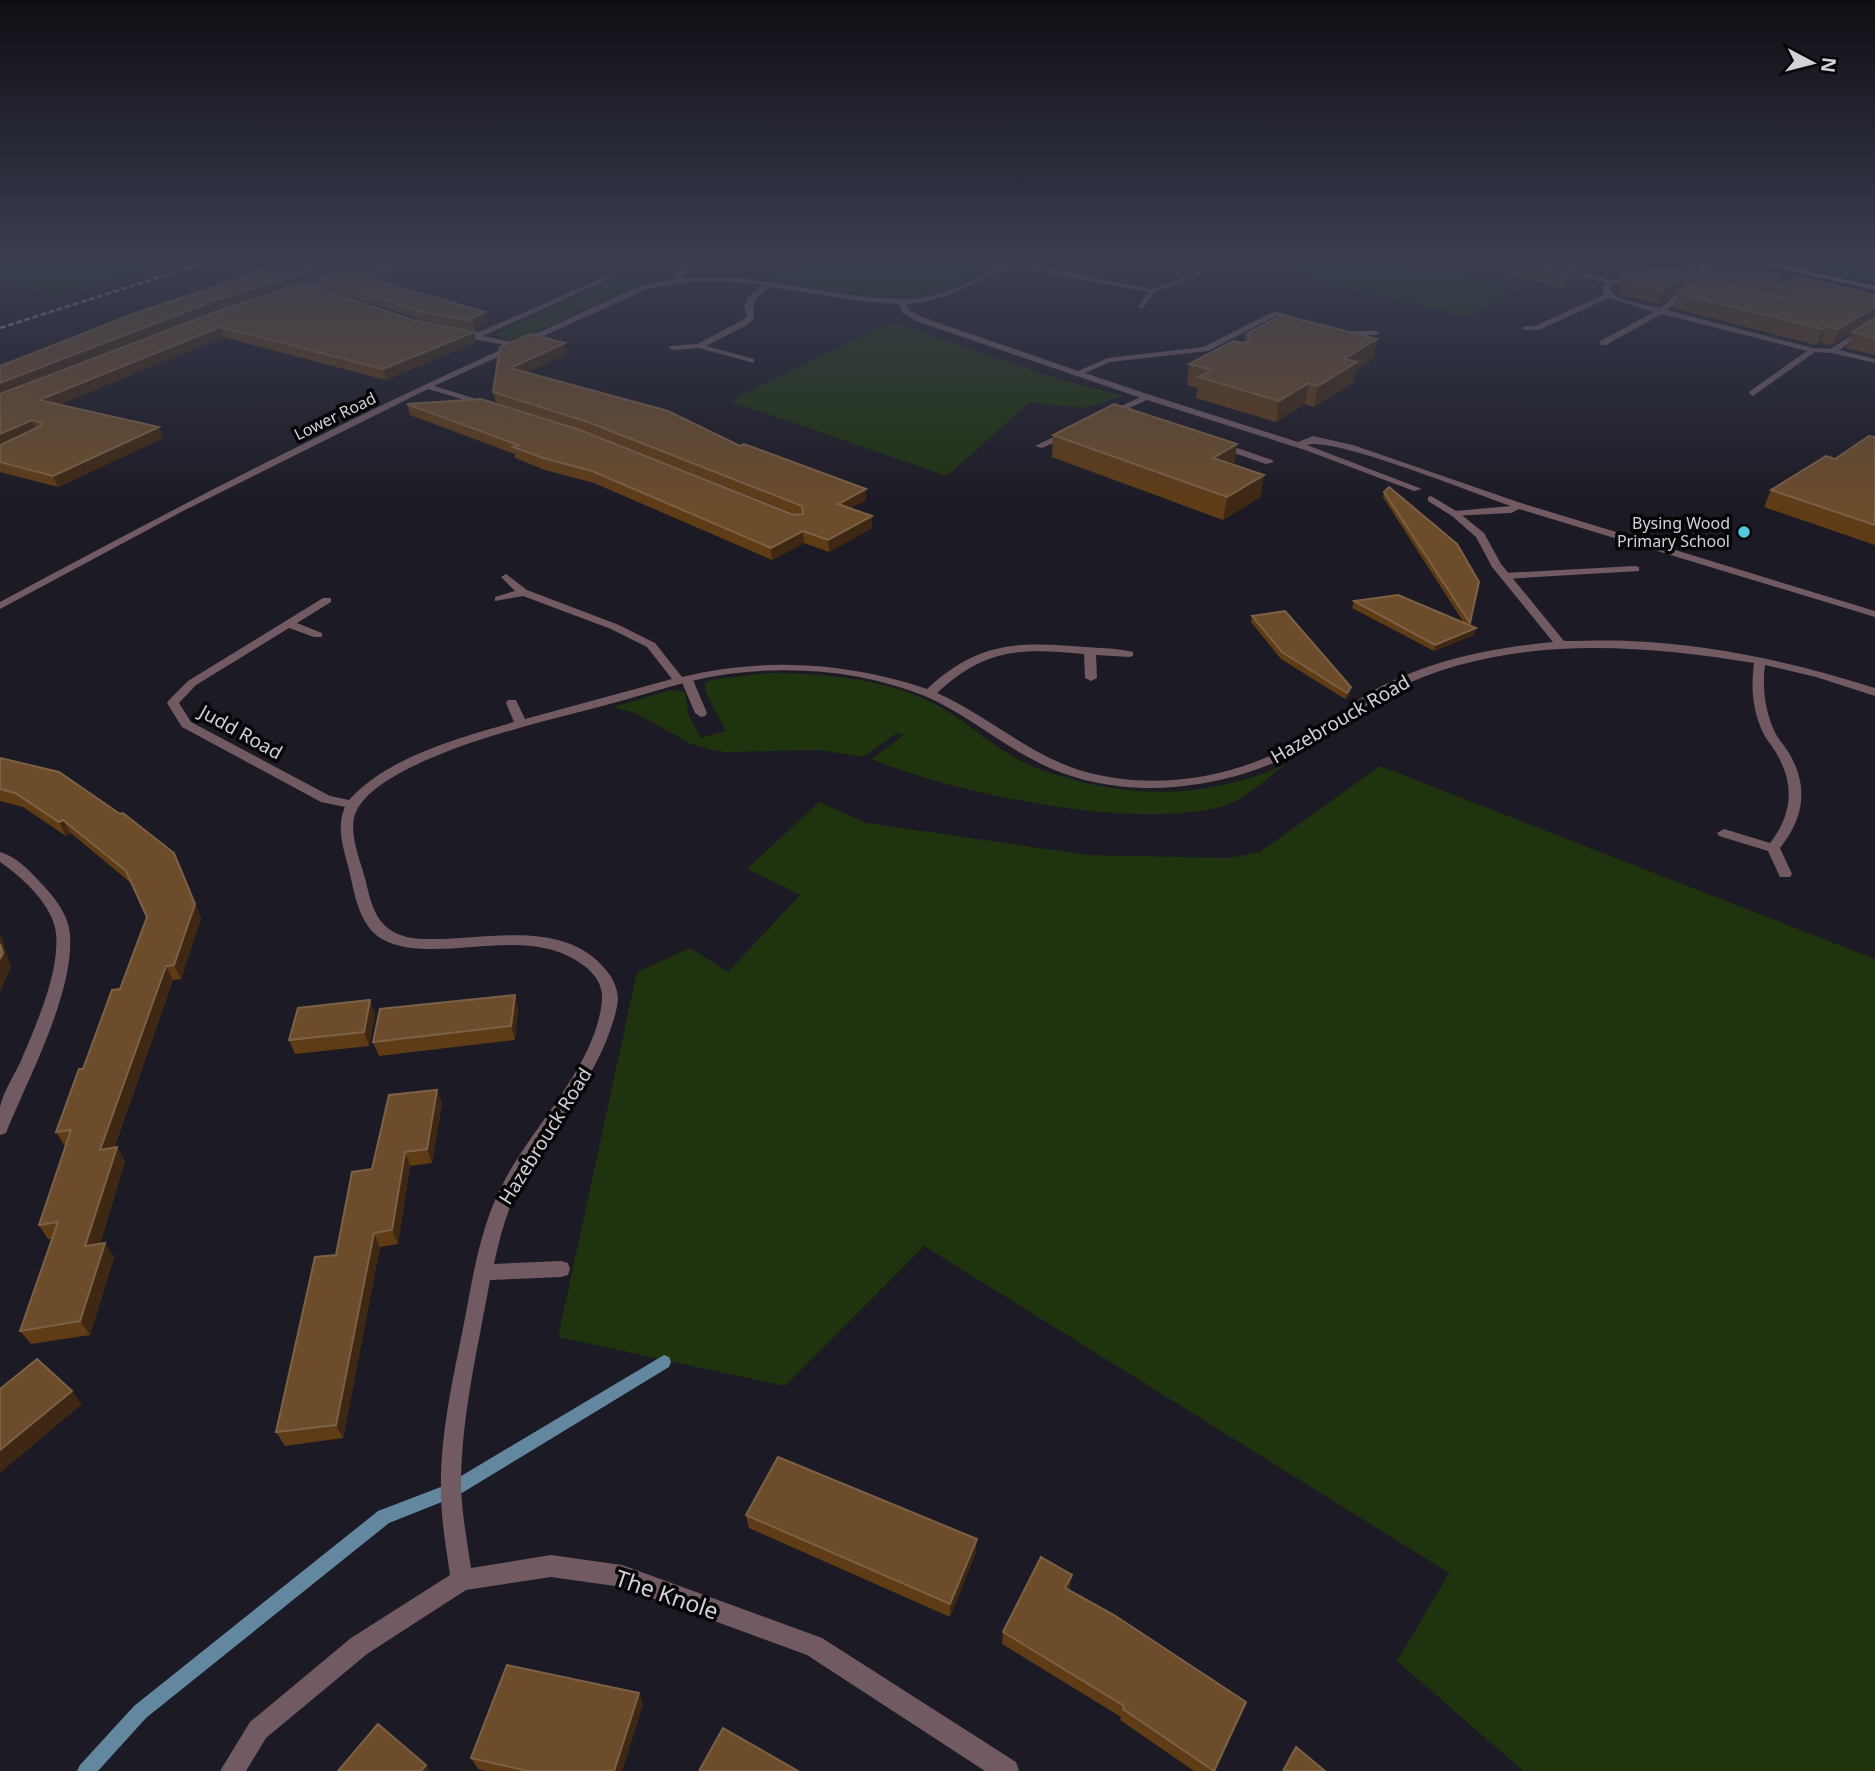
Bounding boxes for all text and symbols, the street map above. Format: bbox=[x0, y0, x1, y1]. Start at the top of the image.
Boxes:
north arrow bbox=[1777, 28, 1847, 98]
text: N bbox=[1815, 56, 1843, 74]
street label: Lower Road bbox=[290, 387, 380, 445]
place label: Bysing Wood Primary School bbox=[1617, 512, 1730, 552]
marker: Bysing Wood Primary School bbox=[1736, 524, 1752, 540]
street label: Hazebrouck Road bbox=[1266, 669, 1414, 769]
street label: Judd Road bbox=[193, 698, 287, 765]
street label: Hazebrouck Road bbox=[492, 1063, 598, 1209]
street label: The Knole bbox=[611, 1561, 723, 1627]

